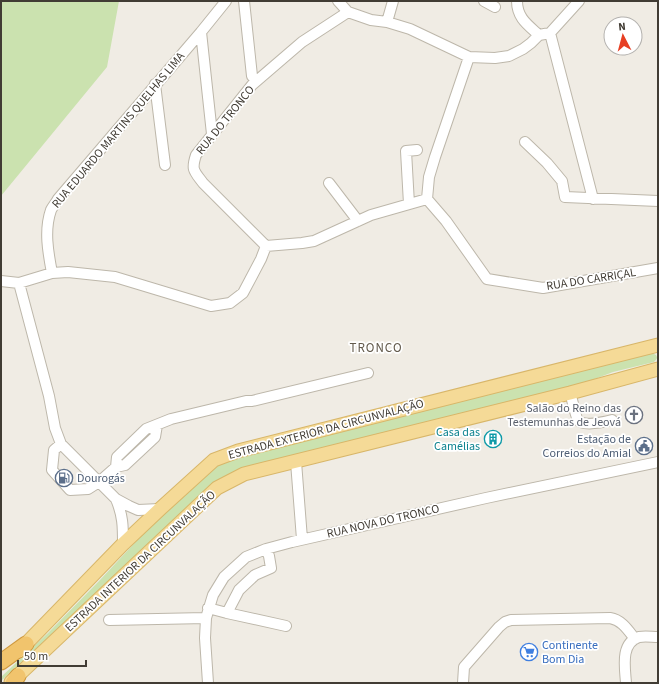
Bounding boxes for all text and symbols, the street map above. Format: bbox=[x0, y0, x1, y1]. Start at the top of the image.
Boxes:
north arrow bbox=[603, 16, 643, 56]
text: N bbox=[618, 19, 626, 34]
street label: RUA EDUARDO MARTINS QUELHAS LIMA bbox=[48, 48, 189, 212]
street label: RUA DO TRONCO bbox=[192, 82, 259, 159]
street label: RUA DO CARRIÇAL bbox=[545, 264, 637, 295]
district label: TRONCO bbox=[349, 339, 403, 357]
street label: ESTRADA EXTERIOR DA CIRCUNVALAÇÃO bbox=[226, 395, 426, 464]
place label: Salão do Reino das Testemunhas de Jeová bbox=[507, 400, 621, 431]
church icon: Salão do Reino das Testemunhas de Jeová bbox=[624, 405, 644, 425]
place label: Casa das Camélias bbox=[434, 424, 480, 455]
building icon: Casa das Camélias bbox=[483, 429, 503, 449]
place label: Estação de Correios do Amial bbox=[543, 431, 631, 462]
public building icon: Estação de Correios do Amial bbox=[634, 436, 654, 456]
fuel station icon: Dourogás bbox=[54, 468, 74, 488]
place label: Dourogás bbox=[77, 470, 125, 487]
street label: ESTRADA INTERIOR DA CIRCUNVALAÇÃO bbox=[61, 487, 219, 636]
street label: RUA NOVA DO TRONCO bbox=[325, 500, 441, 543]
place label: Continente Bom Dia bbox=[542, 637, 598, 668]
scale bar bbox=[18, 642, 86, 668]
supermarket icon: Continente Bom Dia bbox=[519, 642, 539, 662]
text: 50 m bbox=[24, 648, 48, 665]

